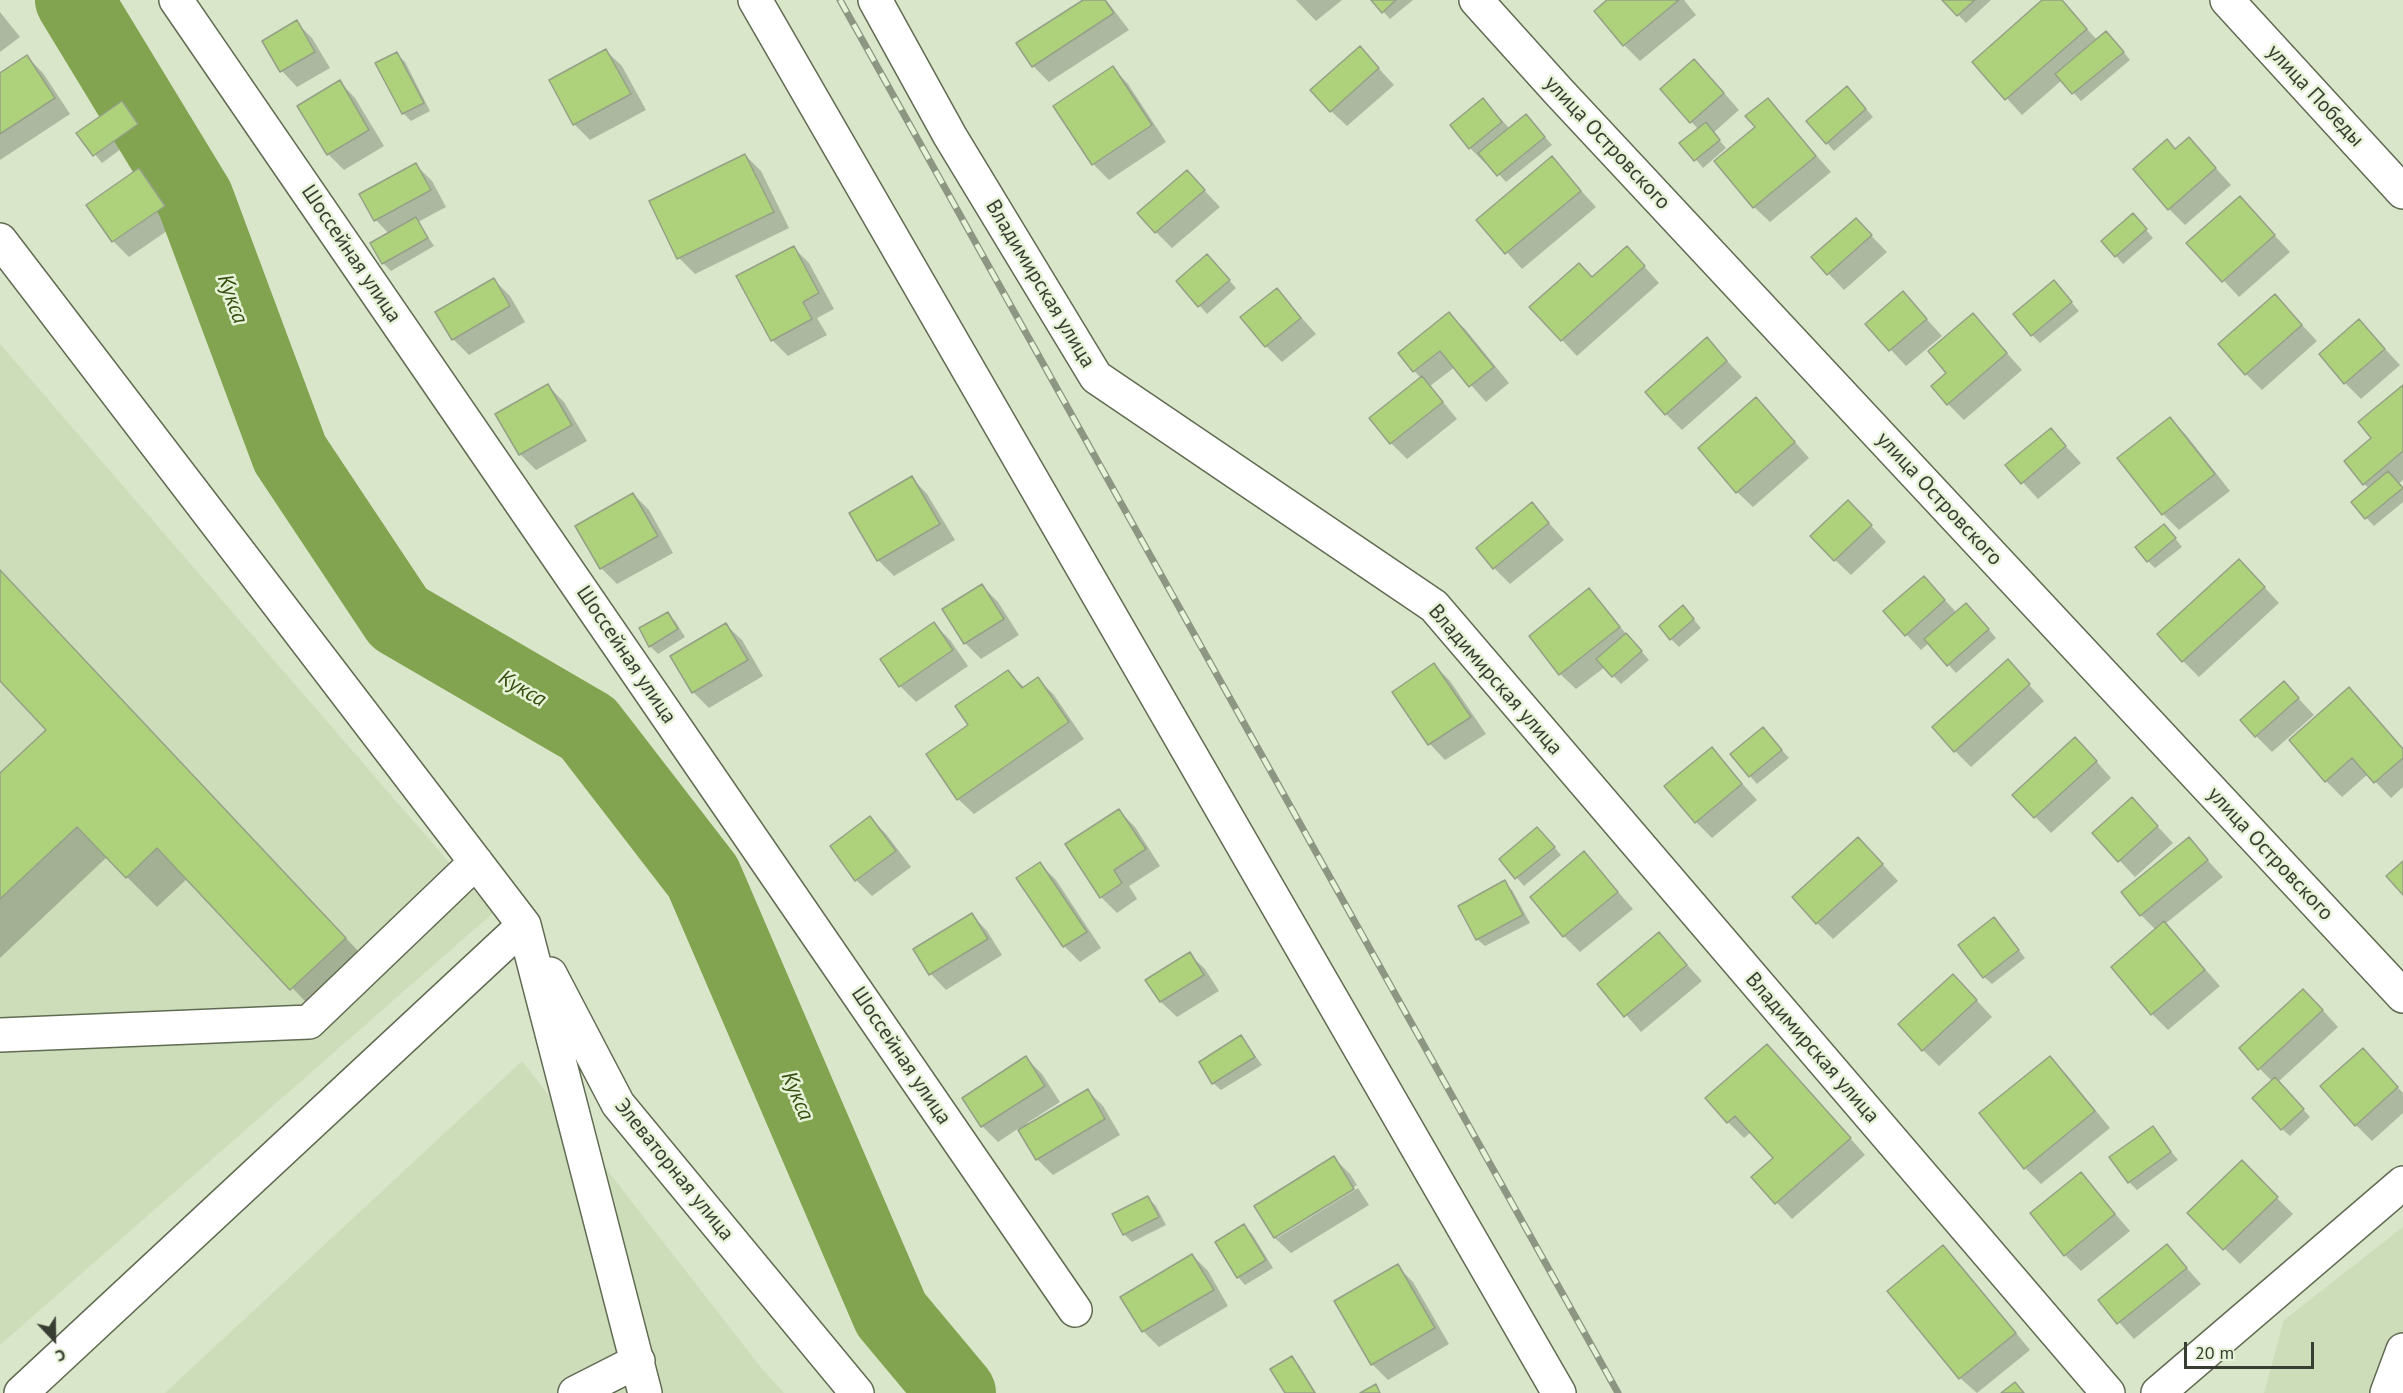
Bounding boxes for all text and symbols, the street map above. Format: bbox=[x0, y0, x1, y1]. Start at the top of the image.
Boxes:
street label: улица Победы bbox=[2261, 40, 2369, 152]
street label: улица Островского bbox=[1539, 71, 1675, 215]
street label: Шоссейная улица bbox=[296, 180, 406, 328]
street label: Владимирская улица bbox=[980, 195, 1100, 373]
water label: Кукса bbox=[211, 271, 253, 327]
street label: улица Островского bbox=[1871, 427, 2007, 571]
street label: Шоссейная улица bbox=[571, 581, 681, 729]
street label: Владимирская улица bbox=[1423, 600, 1567, 760]
water label: Кукса bbox=[494, 665, 550, 713]
street label: улица Островского bbox=[2202, 782, 2338, 926]
street label: Владимирская улица bbox=[1740, 968, 1884, 1128]
street label: Шоссейная улица bbox=[846, 982, 956, 1130]
water label: Кукса bbox=[775, 1068, 819, 1124]
street label: Элеваторная улица bbox=[609, 1094, 739, 1246]
north arrow bbox=[24, 1309, 84, 1369]
scale bar bbox=[2187, 1330, 2318, 1368]
text: 20 m bbox=[2195, 1341, 2234, 1364]
text: С bbox=[53, 1345, 69, 1367]

